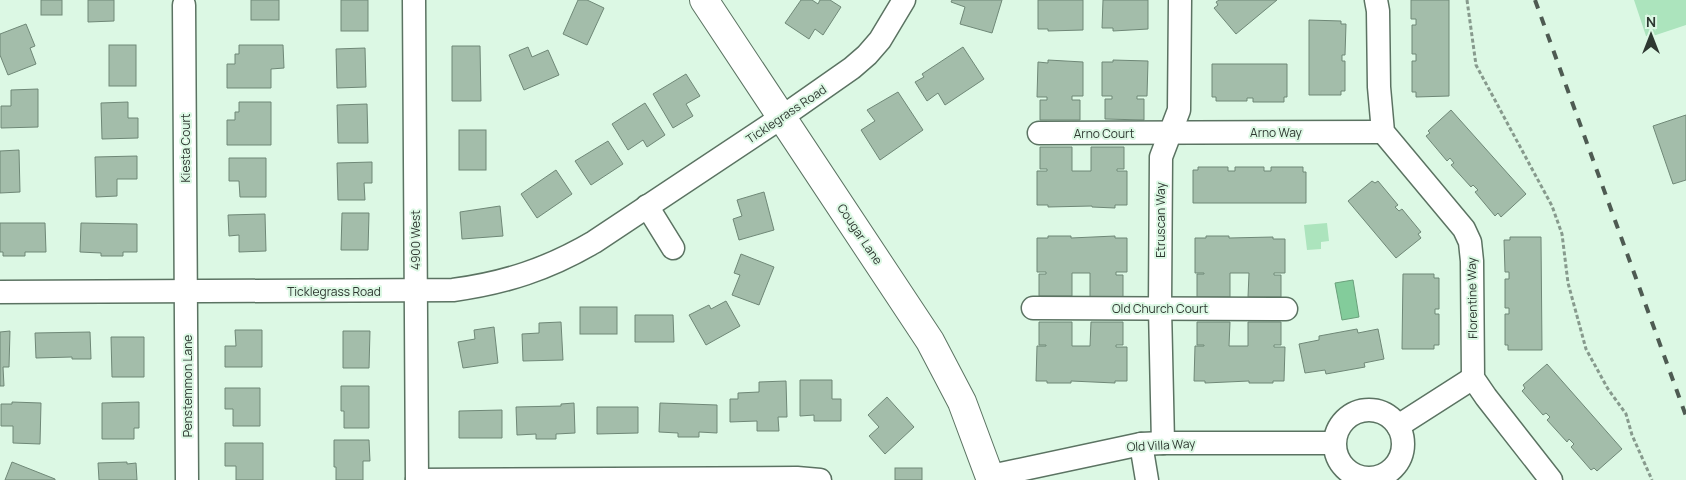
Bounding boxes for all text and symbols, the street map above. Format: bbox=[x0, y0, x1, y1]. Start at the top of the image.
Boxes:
north arrow bbox=[1626, 10, 1676, 60]
text: N bbox=[1646, 12, 1656, 31]
street label: Ticklegrass Road bbox=[742, 81, 830, 147]
street label: Kiesta Court bbox=[177, 113, 194, 183]
street label: Arno Way bbox=[1250, 124, 1303, 141]
street label: Arno Court bbox=[1074, 125, 1134, 142]
street label: Etruscan Way bbox=[1152, 182, 1169, 258]
street label: Cougar Lane bbox=[833, 200, 887, 268]
street label: 4900 West bbox=[407, 210, 424, 270]
street label: Florentine Way bbox=[1463, 256, 1481, 339]
street label: Ticklegrass Road bbox=[287, 283, 381, 300]
street label: Old Church Court bbox=[1112, 300, 1208, 317]
street label: Penstemmon Lane bbox=[179, 335, 196, 437]
street label: Old Villa Way bbox=[1126, 435, 1196, 455]

